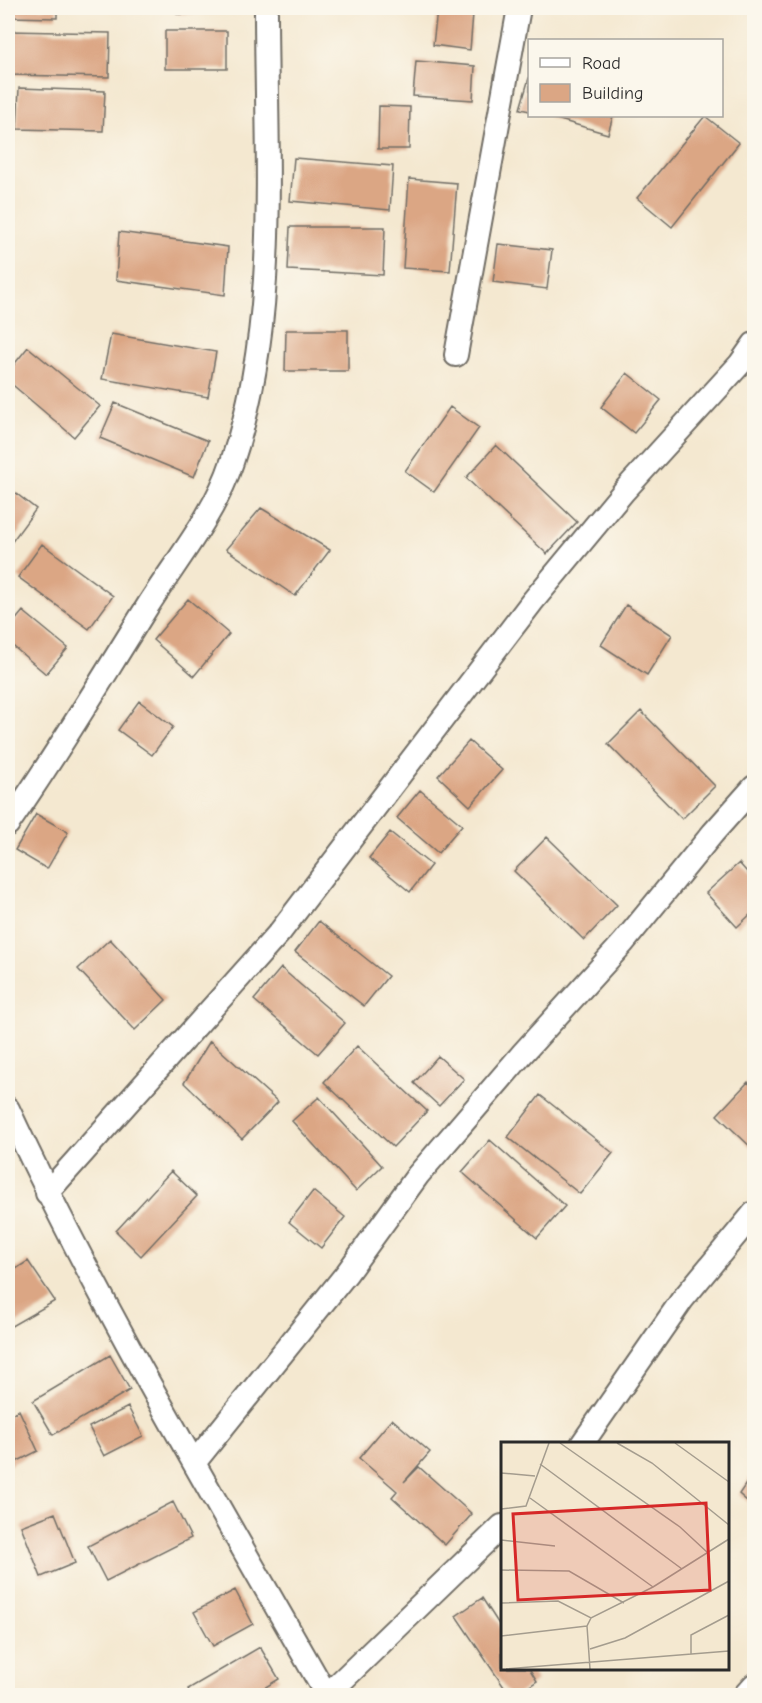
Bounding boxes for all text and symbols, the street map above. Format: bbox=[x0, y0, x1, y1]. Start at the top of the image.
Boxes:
legend bbox=[528, 39, 723, 117]
text: Road bbox=[582, 53, 621, 74]
text: Building bbox=[582, 83, 644, 104]
inset map bbox=[501, 1442, 729, 1670]

